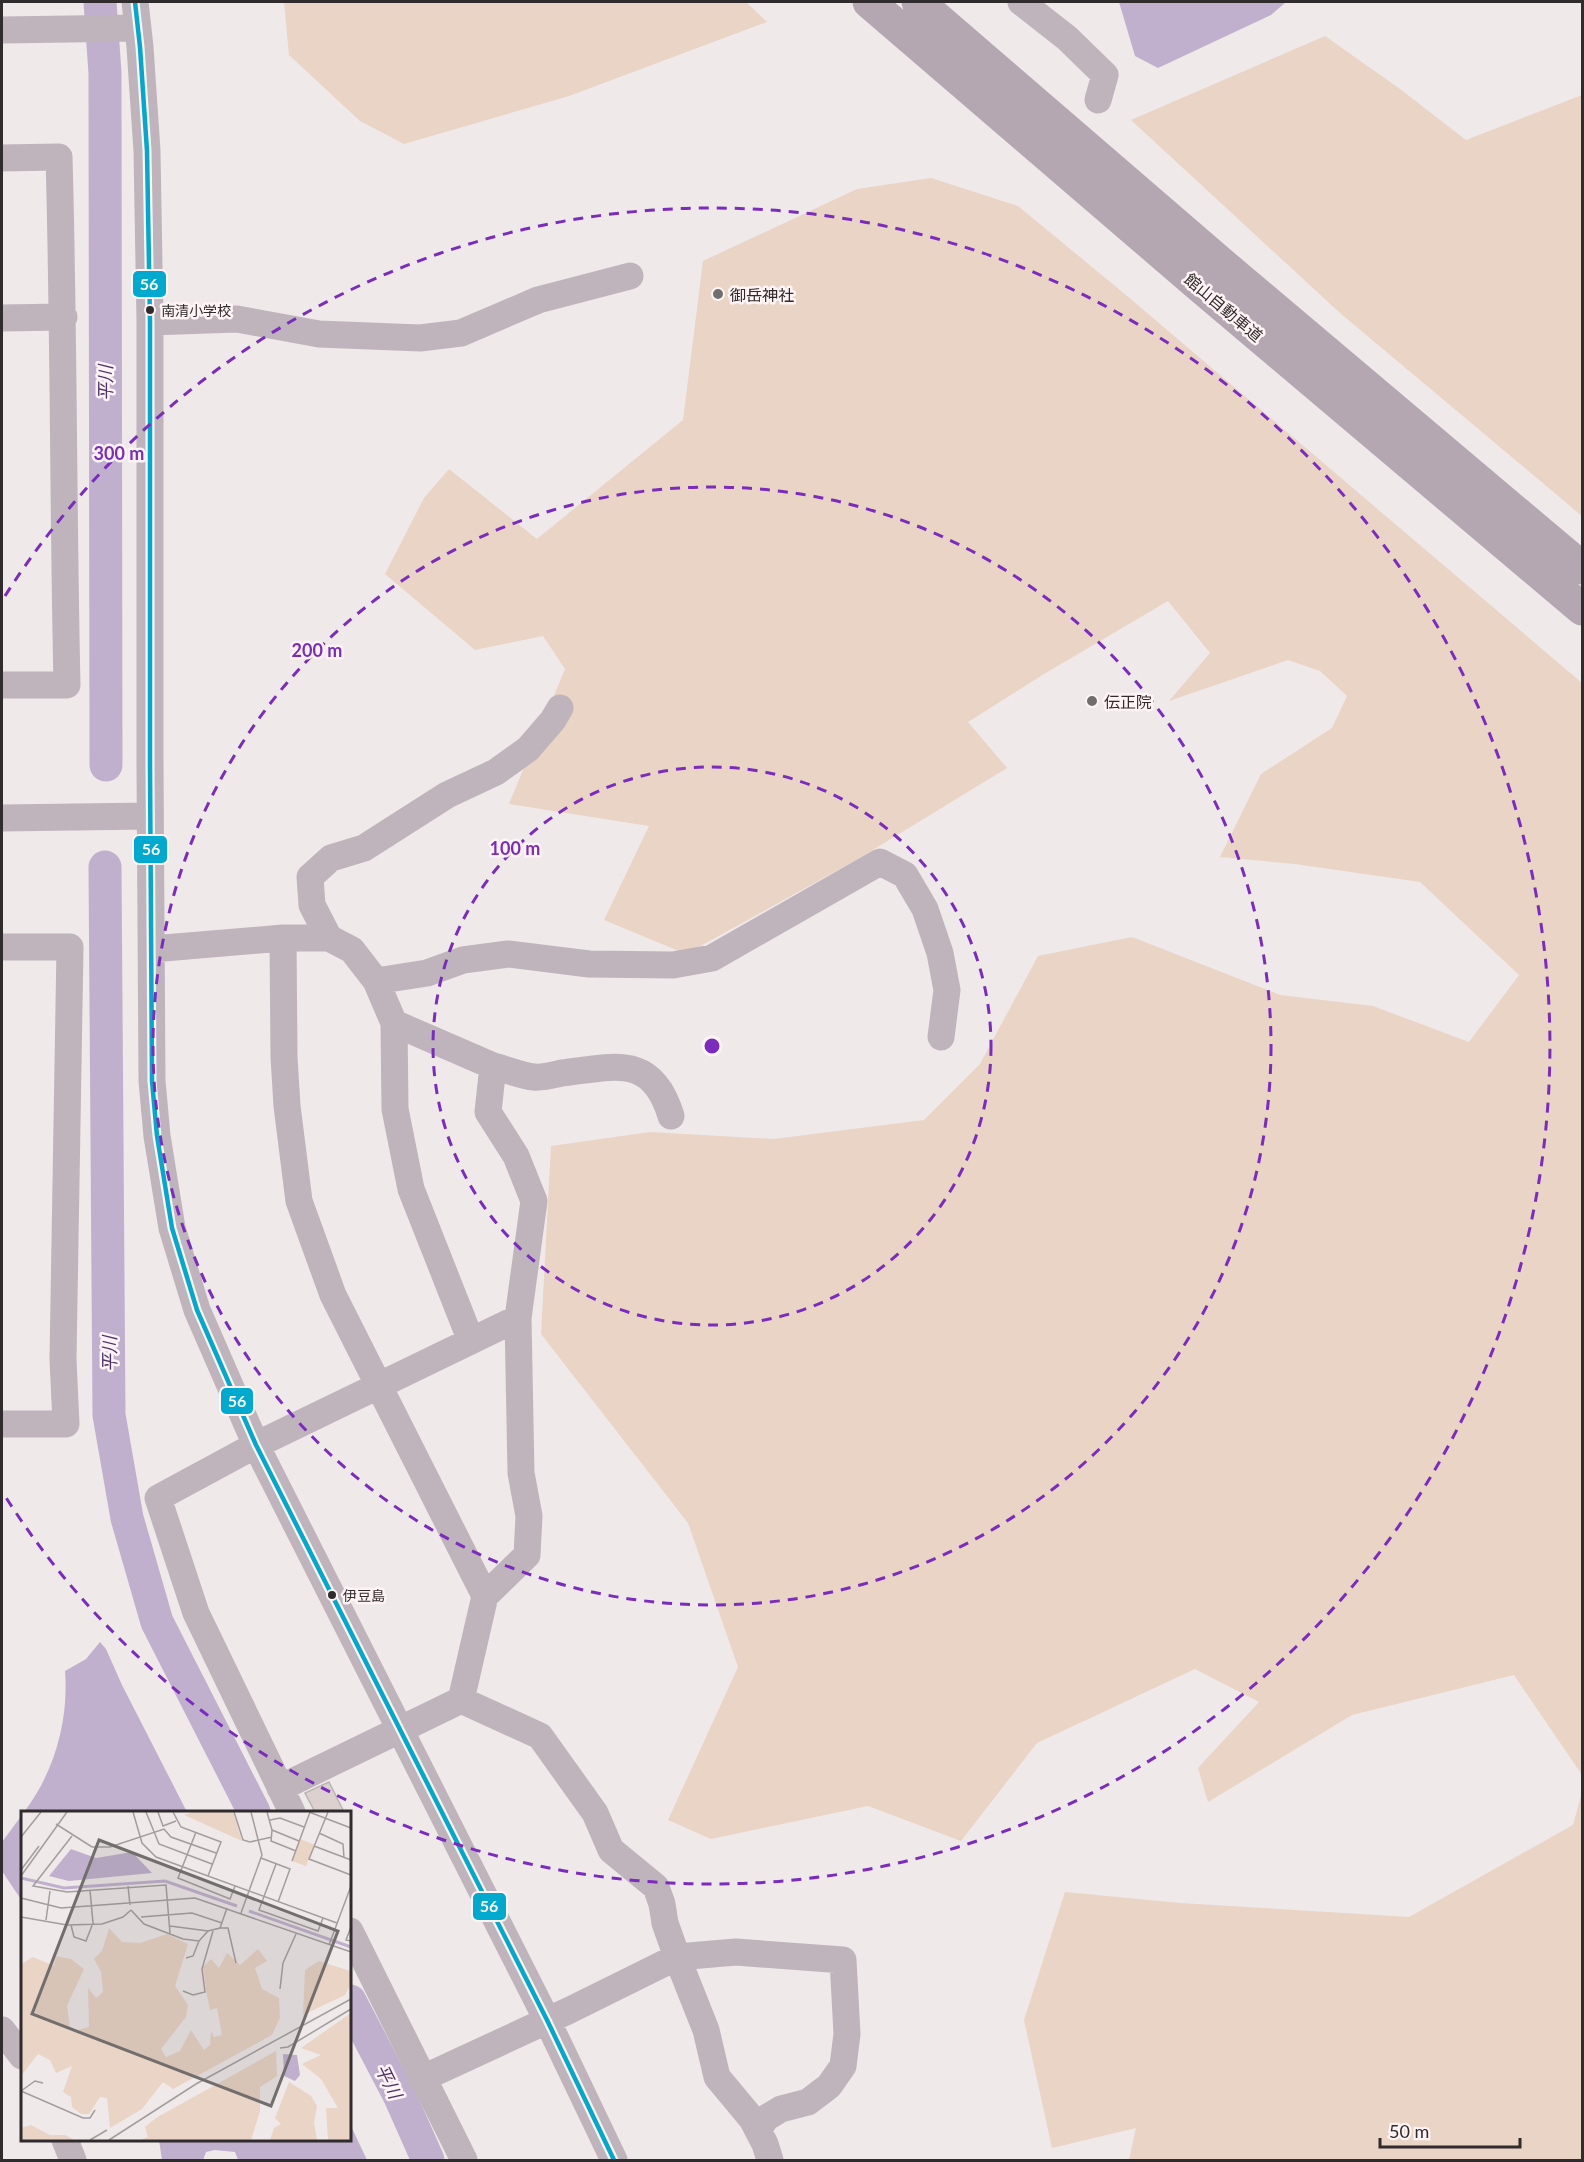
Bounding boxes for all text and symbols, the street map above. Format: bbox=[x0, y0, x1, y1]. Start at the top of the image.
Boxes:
street label: 館山自動車道 bbox=[1181, 269, 1267, 345]
line badge: 56 bbox=[132, 270, 167, 298]
text: 56 bbox=[140, 274, 158, 293]
place label: 御岳神社 bbox=[730, 285, 794, 304]
marker: 御岳神社 bbox=[711, 287, 725, 301]
place label: 南清小学校 bbox=[161, 302, 231, 319]
marker: 南清小学校 bbox=[144, 304, 156, 316]
water label: 平川 bbox=[94, 363, 116, 401]
text: 300 m bbox=[94, 442, 144, 464]
text: 200 m bbox=[292, 639, 342, 661]
place label: 伝正院 bbox=[1104, 692, 1152, 711]
marker: 伝正院 bbox=[1085, 694, 1099, 708]
line badge: 56 bbox=[133, 835, 168, 864]
text: 100 m bbox=[490, 837, 540, 859]
text: 56 bbox=[142, 839, 160, 858]
centre of rings bbox=[702, 1036, 722, 1056]
water label: 平川 bbox=[98, 1334, 120, 1372]
line badge: 56 bbox=[220, 1387, 254, 1415]
text: 56 bbox=[228, 1391, 246, 1410]
place label: 伊豆島 bbox=[343, 1587, 385, 1604]
marker: 伊豆島 bbox=[326, 1589, 338, 1601]
inset map bbox=[21, 1811, 351, 2141]
line badge: 56 bbox=[472, 1892, 507, 1921]
text: 56 bbox=[480, 1896, 498, 1915]
water label: 平川 bbox=[371, 2060, 408, 2104]
scale bar bbox=[1380, 2111, 1520, 2149]
text: 50 m bbox=[1389, 2120, 1429, 2142]

